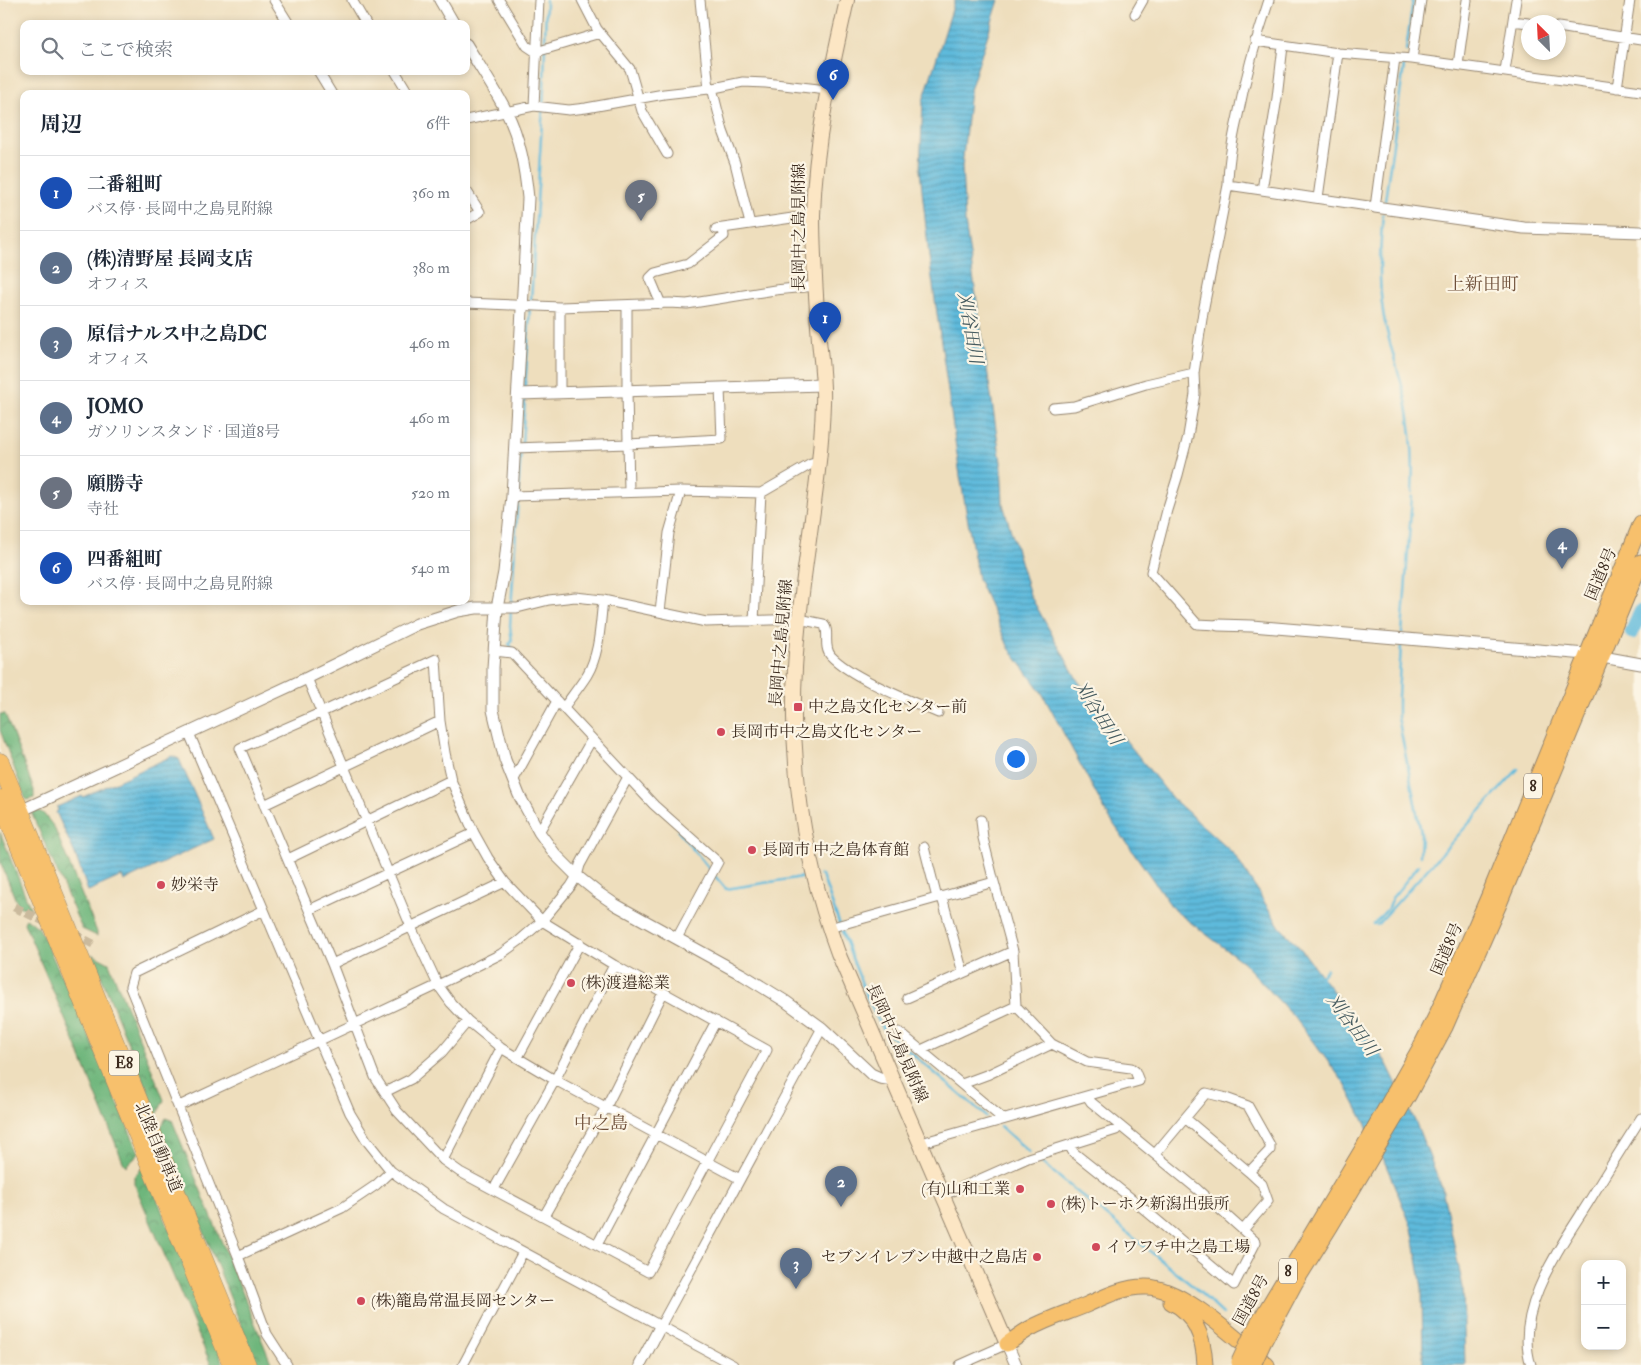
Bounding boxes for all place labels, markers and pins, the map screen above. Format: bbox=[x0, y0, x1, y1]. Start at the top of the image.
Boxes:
pin: 6 bbox=[817, 59, 849, 100]
pin: 5 bbox=[625, 180, 657, 221]
pin: 1 bbox=[809, 302, 841, 343]
pin: 4 bbox=[1546, 528, 1578, 569]
place label: 中之島文化センター前 bbox=[808, 697, 967, 717]
marker: 中之島文化センター前 bbox=[792, 701, 804, 713]
place label: 長岡市中之島文化センター bbox=[731, 722, 922, 742]
marker: 長岡市中之島文化センター bbox=[715, 726, 727, 738]
place label: 長岡市 中之島体育館 bbox=[762, 840, 909, 860]
marker: 長岡市 中之島体育館 bbox=[746, 844, 758, 856]
place label: 妙栄寺 bbox=[171, 875, 219, 895]
marker: 妙栄寺 bbox=[155, 879, 167, 891]
place label: (株)渡邉総業 bbox=[581, 973, 670, 993]
marker: (株)渡邉総業 bbox=[565, 977, 577, 989]
pin: 2 bbox=[825, 1166, 857, 1207]
place label: (有)山和工業 bbox=[921, 1179, 1010, 1199]
marker: (有)山和工業 bbox=[1014, 1183, 1026, 1195]
place label: (株)トーホク新潟出張所 bbox=[1061, 1194, 1230, 1214]
marker: (株)トーホク新潟出張所 bbox=[1045, 1198, 1057, 1210]
place label: イワフチ中之島工場 bbox=[1106, 1237, 1250, 1257]
marker: イワフチ中之島工場 bbox=[1090, 1241, 1102, 1253]
place label: セブンイレブン中越中之島店 bbox=[821, 1247, 1027, 1267]
pin: 3 bbox=[780, 1248, 812, 1289]
marker: セブンイレブン中越中之島店 bbox=[1031, 1251, 1043, 1263]
place label: (株)籠島常温長岡センター bbox=[371, 1291, 555, 1311]
marker: (株)籠島常温長岡センター bbox=[355, 1295, 367, 1307]

